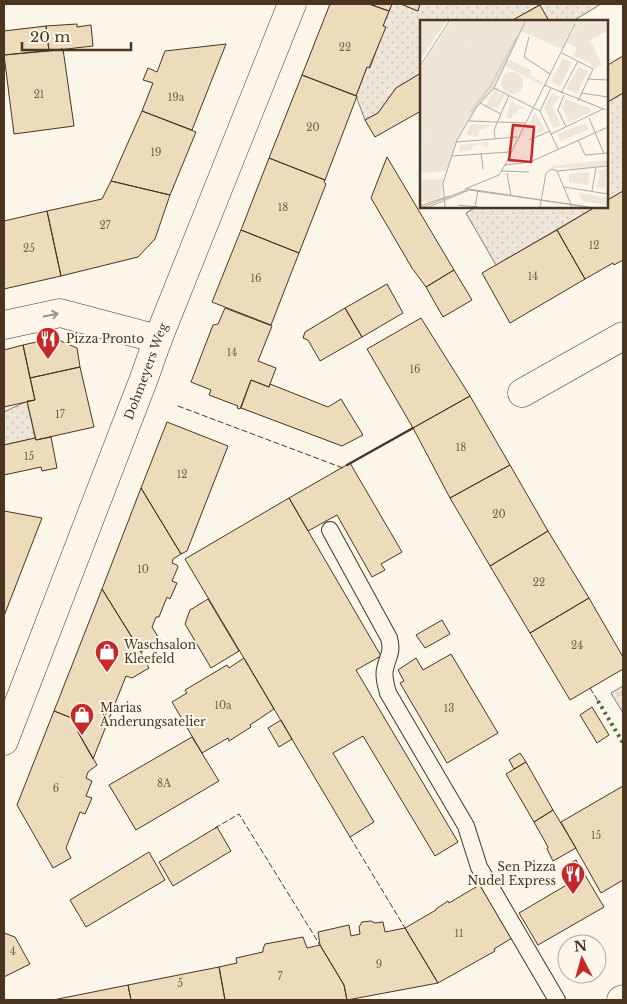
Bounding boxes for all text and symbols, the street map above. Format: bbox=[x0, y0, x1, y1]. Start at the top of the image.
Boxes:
scale bar bbox=[22, 20, 131, 52]
inset map bbox=[420, 20, 607, 208]
text: 20 m bbox=[30, 27, 70, 46]
house number: 22 bbox=[339, 41, 351, 54]
house number: 21 bbox=[34, 88, 44, 101]
house number: 19a bbox=[168, 91, 185, 104]
house number: 20 bbox=[306, 121, 320, 134]
house number: 19 bbox=[151, 146, 161, 159]
house number: 18 bbox=[278, 201, 288, 214]
house number: 27 bbox=[99, 219, 112, 232]
house number: 12 bbox=[589, 239, 599, 252]
house number: 25 bbox=[23, 242, 35, 255]
house number: 14 bbox=[528, 270, 538, 283]
house number: 16 bbox=[251, 272, 261, 285]
one-way arrow bbox=[43, 310, 59, 319]
street label: Dohmeyers Weg bbox=[121, 320, 171, 422]
restaurant icon: Pizza Pronto bbox=[35, 326, 61, 360]
place label: Pizza Pronto bbox=[66, 331, 144, 346]
house number: 14 bbox=[227, 346, 237, 359]
house number: 16 bbox=[410, 363, 420, 376]
house number: 17 bbox=[55, 408, 66, 421]
house number: 18 bbox=[456, 441, 466, 454]
house number: 15 bbox=[24, 450, 34, 463]
house number: 12 bbox=[177, 468, 187, 481]
house number: 20 bbox=[492, 508, 506, 521]
house number: 10 bbox=[137, 563, 149, 576]
house number: 22 bbox=[533, 576, 545, 589]
place label: Waschsalon Kleefeld bbox=[123, 637, 196, 666]
shop icon: Waschsalon Kleefeld bbox=[94, 639, 120, 673]
house number: 24 bbox=[571, 639, 583, 652]
house number: 10a bbox=[214, 699, 232, 712]
place label: Marias Änderungsatelier bbox=[99, 700, 206, 729]
shop icon: Marias Änderungsatelier bbox=[69, 702, 95, 736]
house number: 13 bbox=[444, 702, 454, 715]
house number: 8A bbox=[157, 777, 171, 790]
house number: 6 bbox=[53, 782, 59, 795]
house number: 15 bbox=[591, 829, 601, 842]
place label: Sen Pizza Nudel Express bbox=[468, 859, 556, 888]
restaurant icon: Sen Pizza Nudel Express bbox=[560, 861, 586, 895]
house number: 11 bbox=[455, 927, 463, 940]
north arrow bbox=[557, 934, 607, 984]
text: N bbox=[573, 936, 588, 956]
house number: 4 bbox=[10, 945, 16, 958]
house number: 9 bbox=[376, 958, 382, 971]
house number: 7 bbox=[277, 970, 283, 983]
house number: 5 bbox=[177, 977, 183, 990]

